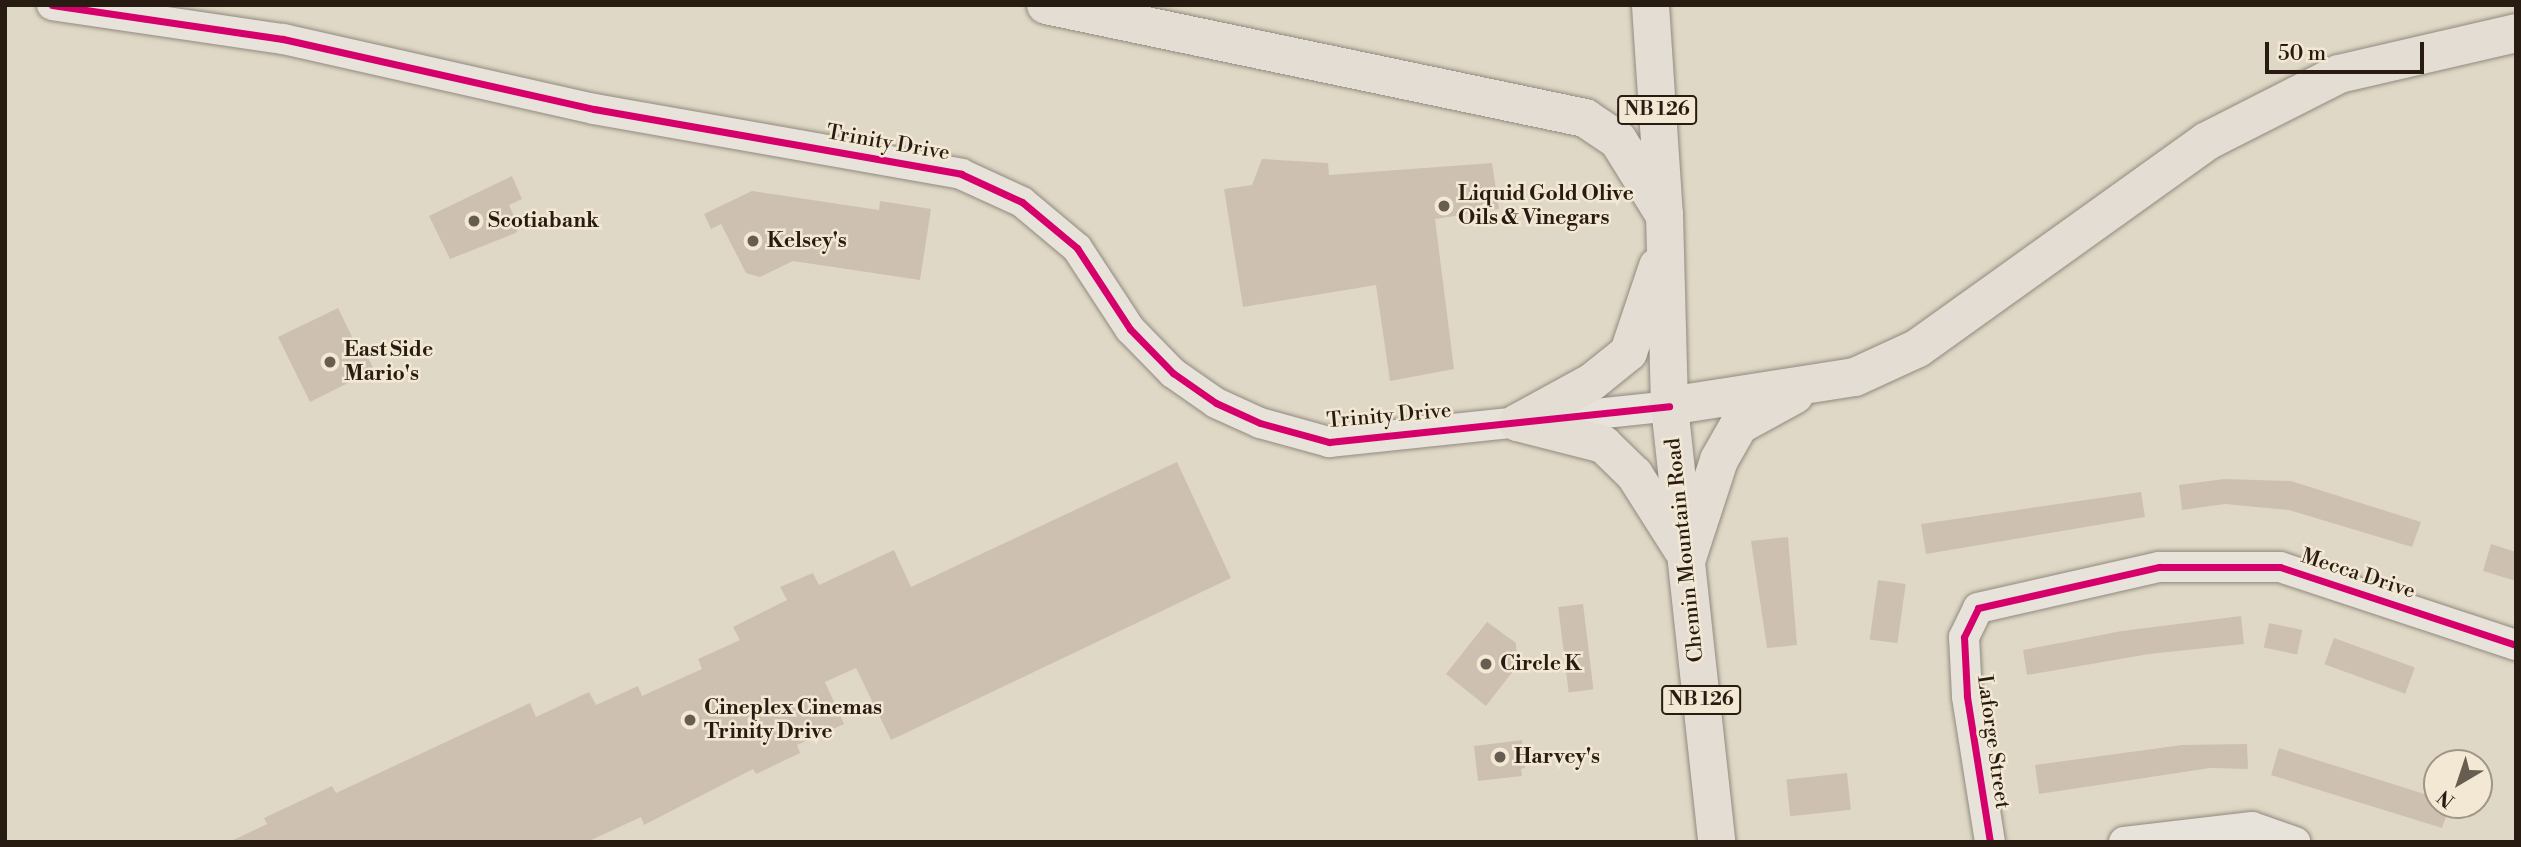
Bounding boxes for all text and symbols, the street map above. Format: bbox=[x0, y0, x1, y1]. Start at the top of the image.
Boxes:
scale bar bbox=[2269, 28, 2428, 72]
text: 50 m bbox=[2278, 41, 2326, 67]
road number: NB 126 bbox=[1617, 94, 1697, 125]
street label: Trinity Drive bbox=[824, 120, 952, 166]
place label: Liquid Gold Olive Oils & Vinegars bbox=[1458, 181, 1634, 231]
marker: Liquid Gold Olive Oils & Vinegars bbox=[1436, 198, 1452, 214]
place label: Scotiabank bbox=[488, 208, 599, 234]
marker: Scotiabank bbox=[466, 213, 482, 229]
place label: Kelsey's bbox=[767, 228, 847, 254]
marker: Kelsey's bbox=[745, 233, 761, 249]
place label: East Side Mario's bbox=[344, 337, 433, 387]
marker: East Side Mario's bbox=[322, 354, 338, 370]
street label: Trinity Drive bbox=[1326, 398, 1452, 434]
street label: Chemin Mountain Road bbox=[1661, 437, 1709, 663]
street label: Mecca Drive bbox=[2298, 544, 2418, 604]
place label: Circle K bbox=[1500, 651, 1581, 677]
marker: Circle K bbox=[1478, 656, 1494, 672]
street label: Laforge Street bbox=[1971, 673, 2015, 811]
road number: NB 126 bbox=[1661, 684, 1741, 716]
place label: Cineplex Cinemas Trinity Drive bbox=[704, 695, 882, 745]
marker: Cineplex Cinemas Trinity Drive bbox=[682, 712, 698, 728]
place label: Harvey's bbox=[1514, 744, 1600, 770]
marker: Harvey's bbox=[1492, 749, 1508, 765]
north arrow bbox=[2423, 749, 2493, 819]
text: N bbox=[2433, 785, 2459, 813]

